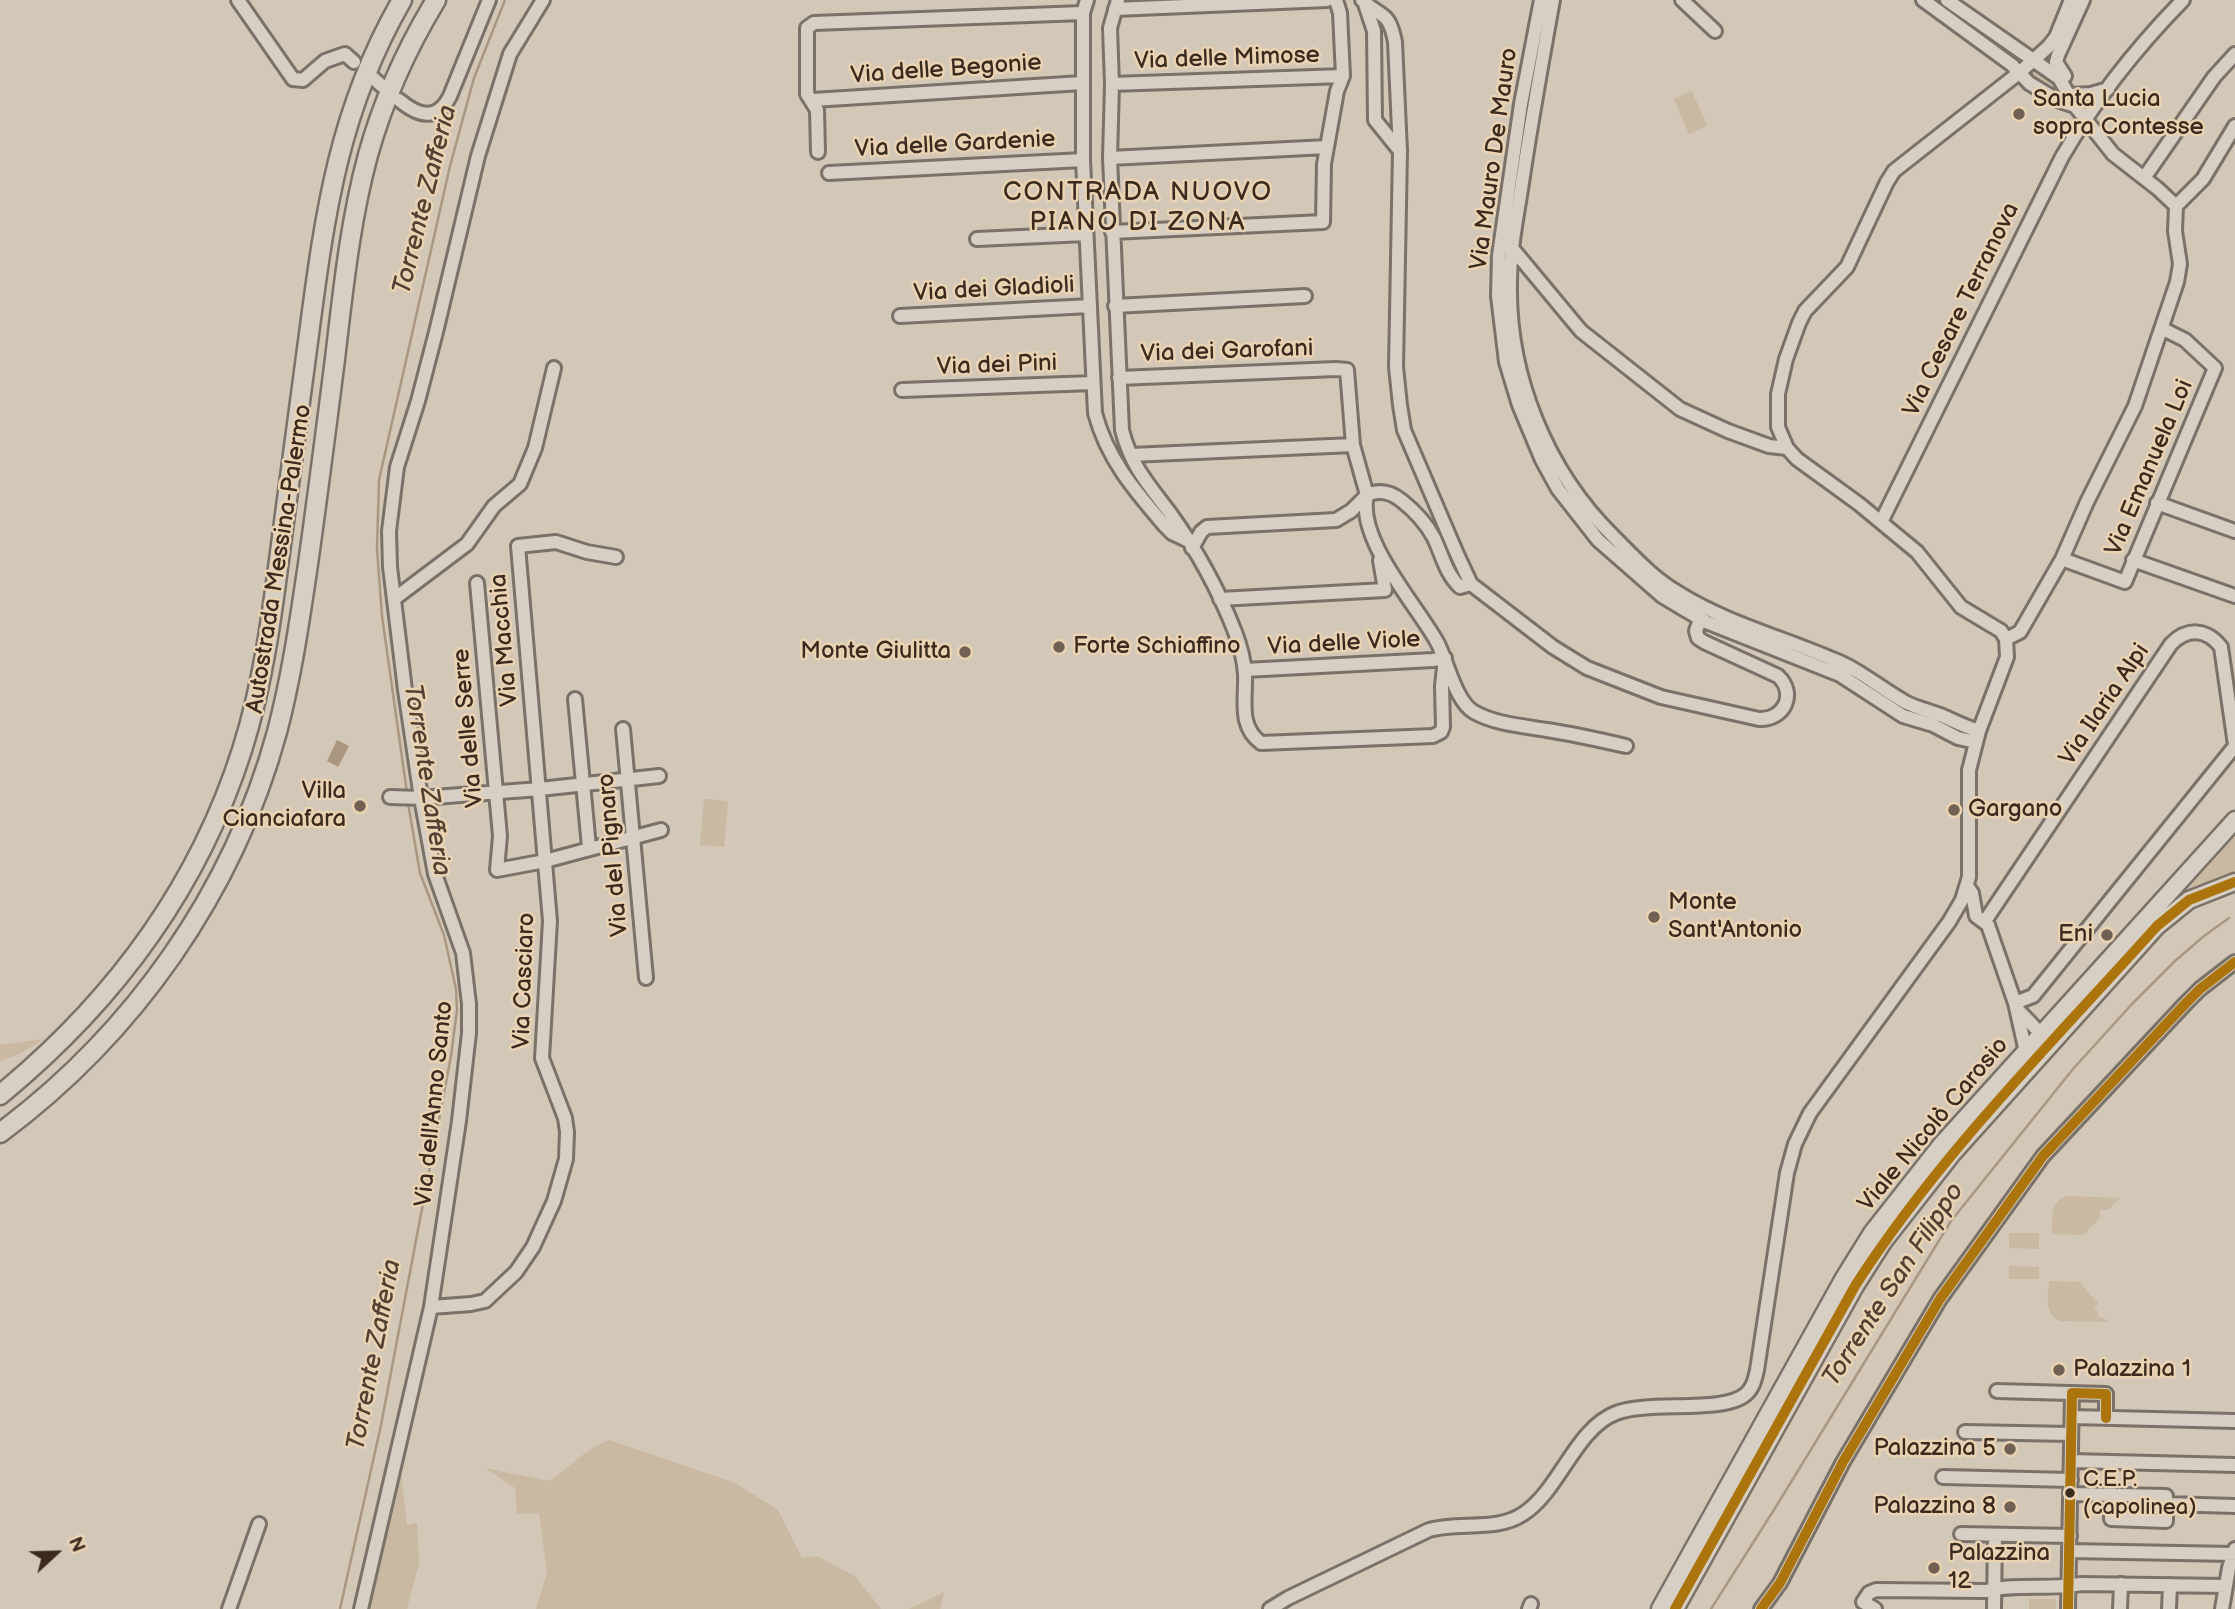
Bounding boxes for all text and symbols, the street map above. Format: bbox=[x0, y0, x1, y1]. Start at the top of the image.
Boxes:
street label: Via delle Mimose bbox=[1134, 41, 1320, 77]
street label: Via Mauro De Mauro bbox=[1465, 46, 1525, 272]
street label: Via delle Begonie bbox=[850, 49, 1042, 91]
place label: Santa Lucia sopra Contesse bbox=[2033, 86, 2204, 142]
water label: Torrente Zafferia bbox=[387, 102, 465, 298]
marker: Santa Lucia sopra Contesse bbox=[2011, 106, 2027, 122]
street label: Via delle Gardenie bbox=[854, 125, 1056, 165]
district label: CONTRADA NUOVO PIANO DI ZONA bbox=[1005, 177, 1271, 238]
street label: Via Cesare Terranova bbox=[1898, 198, 2026, 422]
street label: Via dei Gladioli bbox=[913, 271, 1075, 309]
street label: Via dei Garofani bbox=[1140, 335, 1314, 369]
street label: Via dei Pini bbox=[936, 350, 1058, 382]
street label: Via Emanuela Loi bbox=[2100, 376, 2200, 560]
street label: Autostrada Messina-Palermo bbox=[241, 402, 319, 716]
street label: Via Macchia bbox=[485, 573, 525, 707]
street label: Via delle Viole bbox=[1267, 626, 1421, 662]
place label: Forte Schiaffino bbox=[1073, 633, 1241, 661]
place label: Monte Giulitta bbox=[800, 638, 951, 666]
marker: Forte Schiaffino bbox=[1051, 639, 1067, 655]
street label: Via Ilaria Alpi bbox=[2054, 639, 2156, 771]
marker: Monte Giulitta bbox=[957, 644, 973, 660]
street label: Via delle Serre bbox=[448, 647, 490, 809]
water label: Torrente Zafferia bbox=[395, 682, 457, 878]
street label: Via del Pignaro bbox=[593, 772, 635, 938]
place label: Villa Cianciafara bbox=[222, 778, 346, 834]
place label: Gargano bbox=[1968, 796, 2062, 824]
marker: Villa Cianciafara bbox=[352, 798, 368, 814]
marker: Gargano bbox=[1946, 802, 1962, 818]
place label: Monte Sant'Antonio bbox=[1668, 889, 1802, 945]
marker: Monte Sant'Antonio bbox=[1646, 909, 1662, 925]
street label: Via Casciaro bbox=[508, 912, 542, 1050]
place label: Eni bbox=[2058, 921, 2093, 949]
marker: Eni bbox=[2099, 927, 2115, 943]
street label: Via dell'Anno Santo bbox=[410, 1000, 460, 1208]
street label: Viale Nicolò Carosio bbox=[1853, 1032, 2015, 1218]
water label: Torrente San Filippo bbox=[1817, 1177, 1971, 1393]
water label: Torrente Zafferia bbox=[341, 1257, 409, 1453]
place label: Palazzina 1 bbox=[2073, 1356, 2191, 1384]
marker: Palazzina 1 bbox=[2051, 1362, 2067, 1378]
place label: Palazzina 5 bbox=[1874, 1435, 1996, 1463]
marker: Palazzina 5 bbox=[2002, 1441, 2018, 1457]
place label: C.E.P. (capolinea) bbox=[2083, 1467, 2196, 1518]
marker: C.E.P. (capolinea) bbox=[2063, 1486, 2077, 1500]
place label: Palazzina 8 bbox=[1873, 1493, 1996, 1521]
marker: Palazzina 8 bbox=[2002, 1499, 2018, 1515]
north arrow bbox=[21, 1518, 91, 1588]
text: N bbox=[63, 1534, 89, 1556]
place label: Palazzina 12 bbox=[1948, 1540, 2050, 1596]
marker: Palazzina 12 bbox=[1926, 1560, 1942, 1576]

